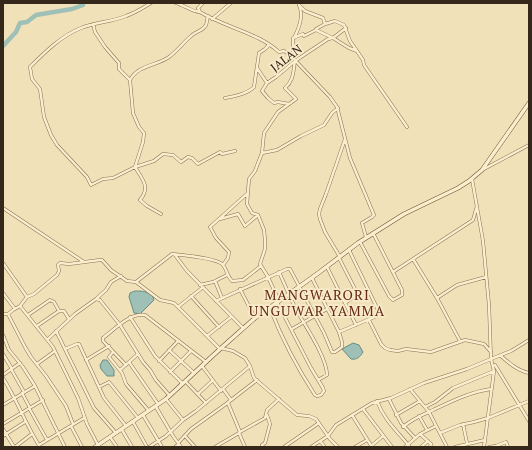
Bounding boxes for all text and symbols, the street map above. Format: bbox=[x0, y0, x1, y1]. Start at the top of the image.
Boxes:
street label: JALAN bbox=[267, 41, 305, 75]
district label: MANGWARORI UNGUWAR YAMMA bbox=[249, 285, 385, 320]

